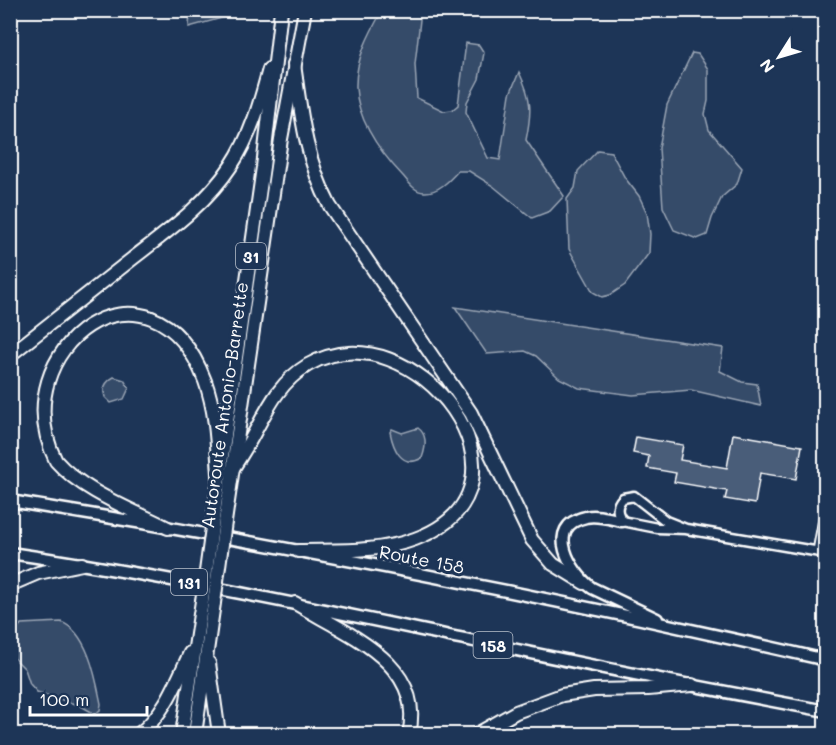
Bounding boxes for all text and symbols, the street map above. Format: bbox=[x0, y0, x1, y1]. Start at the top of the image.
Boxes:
north arrow bbox=[749, 27, 809, 87]
text: N bbox=[755, 55, 779, 78]
road number: 31 bbox=[236, 243, 266, 269]
street label: Autoroute Antonio-Barrette bbox=[195, 280, 253, 530]
street label: Route 158 bbox=[377, 539, 467, 579]
road number: 131 bbox=[171, 569, 207, 595]
road number: 158 bbox=[474, 632, 512, 658]
scale bar bbox=[30, 679, 147, 717]
text: 100 m bbox=[39, 687, 89, 711]

